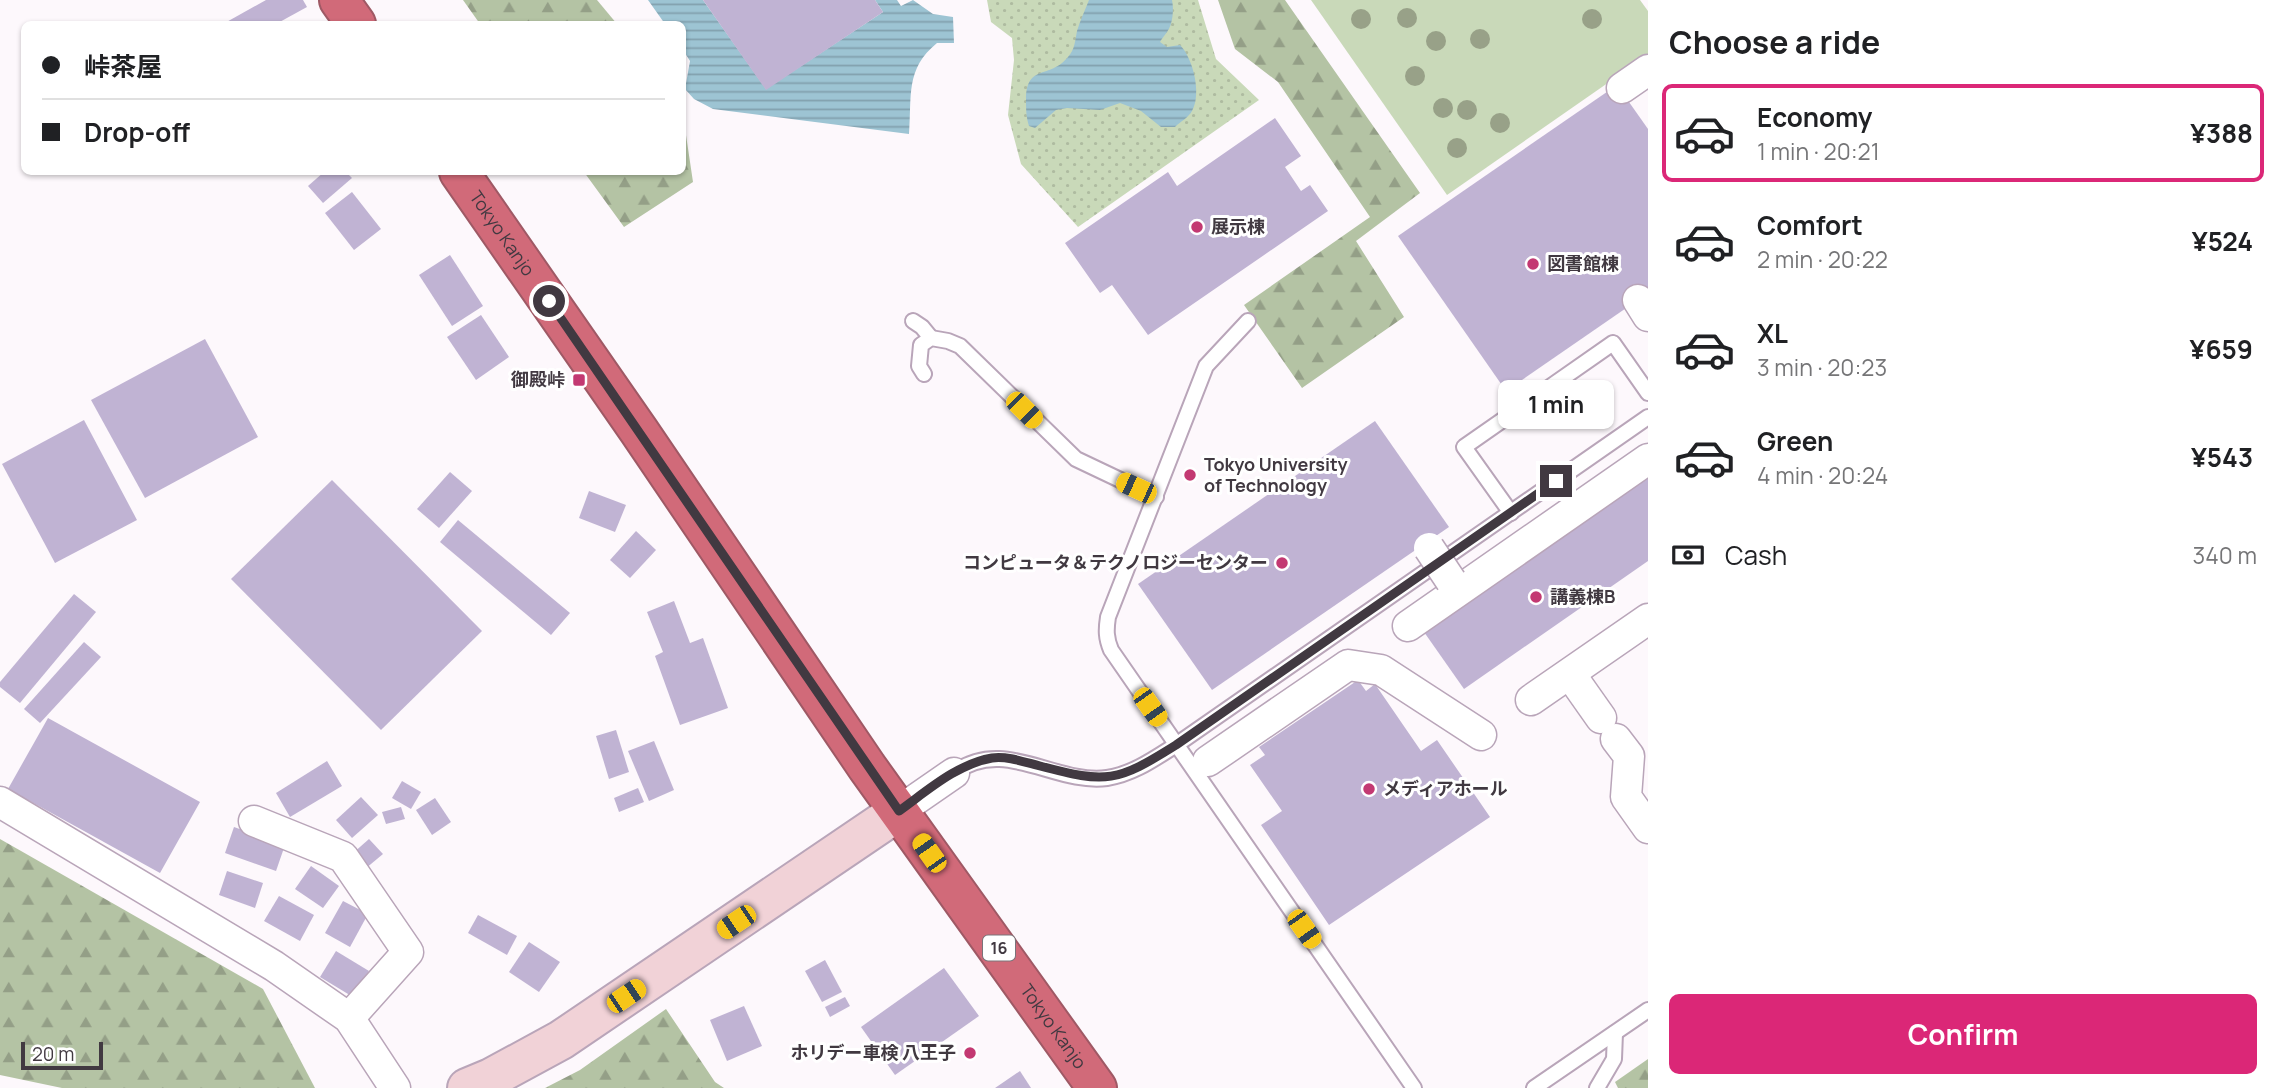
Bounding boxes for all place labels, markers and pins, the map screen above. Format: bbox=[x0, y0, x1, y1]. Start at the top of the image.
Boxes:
place label: 展示棟 bbox=[1211, 214, 1265, 238]
marker: 展示棟 bbox=[1189, 219, 1205, 235]
place label: 図書館棟 bbox=[1547, 251, 1619, 275]
marker: 図書館棟 bbox=[1525, 256, 1541, 272]
place label: 御殿峠 bbox=[510, 367, 565, 391]
marker: 御殿峠 bbox=[571, 372, 587, 388]
place label: Tokyo University of Technology bbox=[1204, 452, 1348, 497]
marker: Tokyo University of Technology bbox=[1182, 467, 1198, 483]
place label: コンピュータ＆テクノロジーセンター bbox=[963, 550, 1268, 574]
marker: コンピュータ＆テクノロジーセンター bbox=[1274, 555, 1290, 571]
place label: 講義棟B bbox=[1550, 584, 1615, 608]
marker: 講義棟B bbox=[1528, 589, 1544, 605]
place label: メディアホール bbox=[1383, 776, 1508, 800]
marker: メディアホール bbox=[1361, 781, 1377, 797]
place label: ホリデー車検 八王子 bbox=[790, 1040, 956, 1064]
marker: ホリデー車検 八王子 bbox=[962, 1045, 978, 1061]

